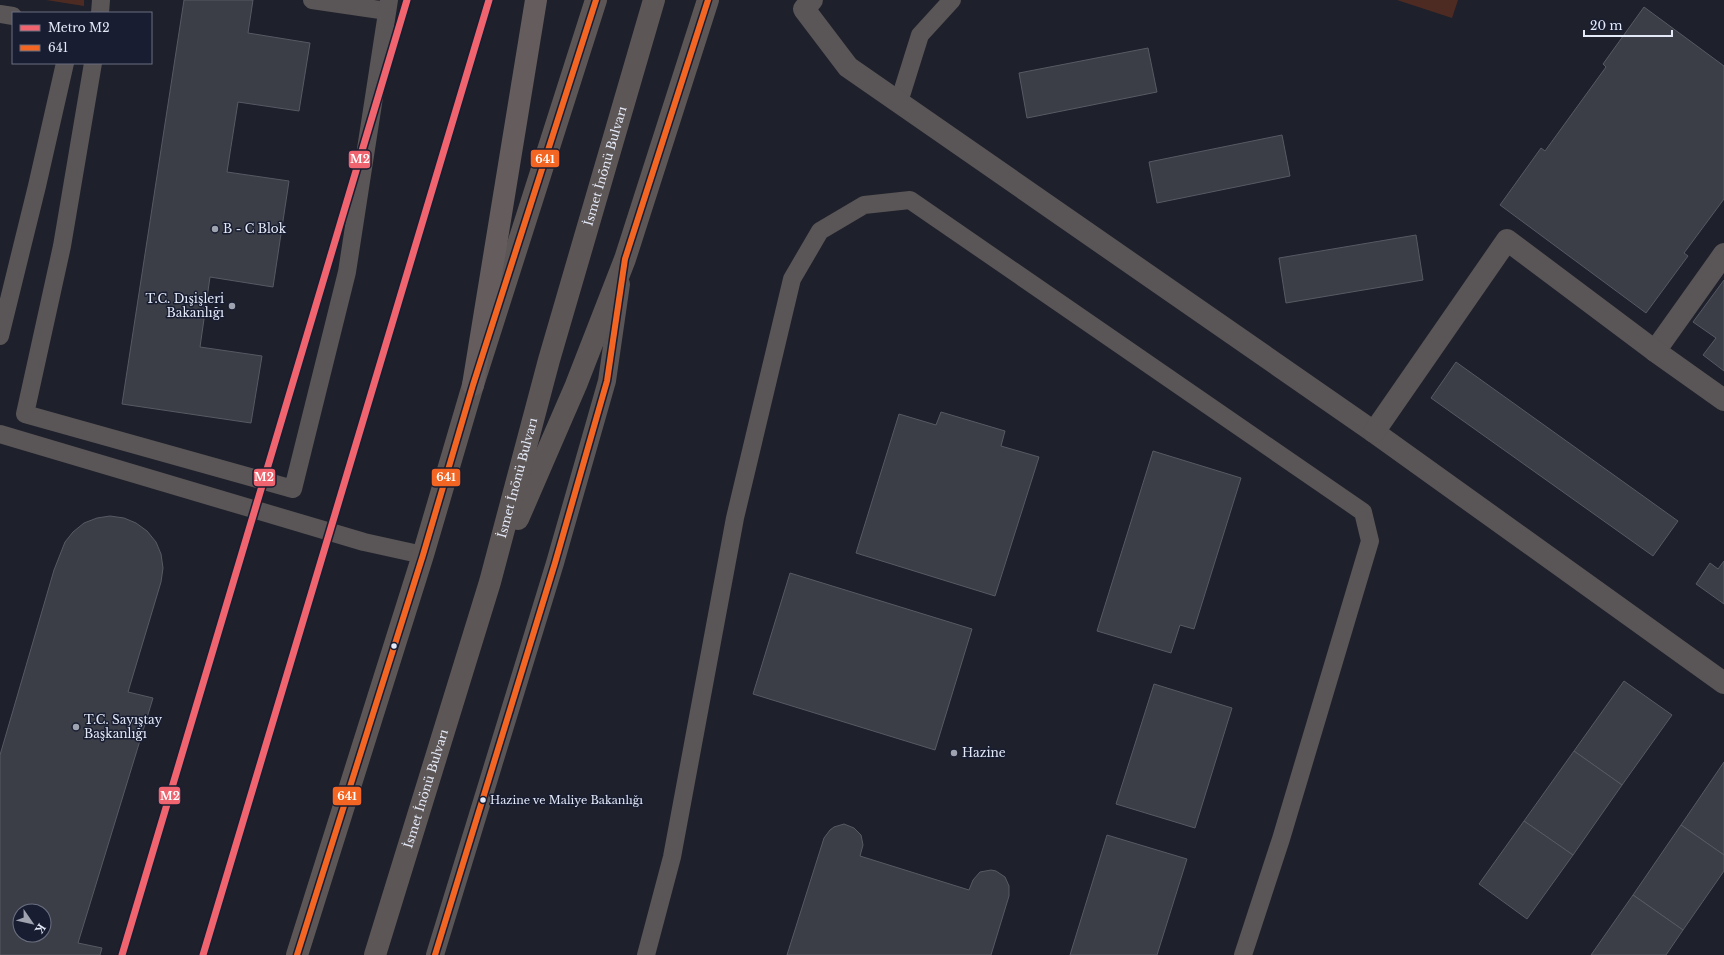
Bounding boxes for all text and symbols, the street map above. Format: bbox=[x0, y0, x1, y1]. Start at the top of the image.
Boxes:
legend bbox=[12, 12, 152, 64]
scale bar bbox=[1584, 12, 1672, 38]
text: 20 m bbox=[1590, 18, 1622, 33]
text: Metro M2 bbox=[48, 20, 110, 35]
text: 641 bbox=[48, 40, 68, 55]
street label: İsmet İnönü Bulvarı bbox=[580, 104, 630, 227]
line badge: 641 bbox=[530, 149, 560, 168]
line badge: M2 bbox=[348, 150, 371, 169]
text: M2 bbox=[350, 152, 370, 166]
text: 641 bbox=[535, 152, 555, 166]
place label: B - C Blok bbox=[223, 221, 287, 236]
marker: B - C Blok bbox=[210, 224, 220, 234]
place label: T.C. Dışişleri Bakanlığı bbox=[146, 291, 224, 320]
marker: T.C. Dışişleri Bakanlığı bbox=[227, 301, 237, 311]
street label: İsmet İnönü Bulvarı bbox=[493, 416, 540, 540]
line badge: M2 bbox=[253, 468, 276, 487]
line badge: 641 bbox=[431, 468, 461, 487]
text: M2 bbox=[254, 470, 274, 484]
text: 641 bbox=[436, 470, 456, 484]
unlabelled marker bbox=[389, 641, 399, 651]
place label: T.C. Sayıştay Başkanlığı bbox=[84, 712, 162, 741]
marker: T.C. Sayıştay Başkanlığı bbox=[71, 722, 81, 732]
street label: İsmet İnönü Bulvarı bbox=[399, 727, 451, 850]
place label: Hazine bbox=[962, 745, 1006, 760]
marker: Hazine bbox=[949, 748, 959, 758]
line badge: M2 bbox=[158, 786, 181, 805]
line badge: 641 bbox=[332, 786, 362, 806]
text: M2 bbox=[160, 789, 180, 803]
text: 641 bbox=[337, 789, 357, 803]
place label: Hazine ve Maliye Bakanlığı bbox=[490, 793, 643, 807]
marker: Hazine ve Maliye Bakanlığı bbox=[478, 795, 488, 805]
north arrow bbox=[12, 903, 52, 943]
text: K bbox=[31, 921, 49, 937]

